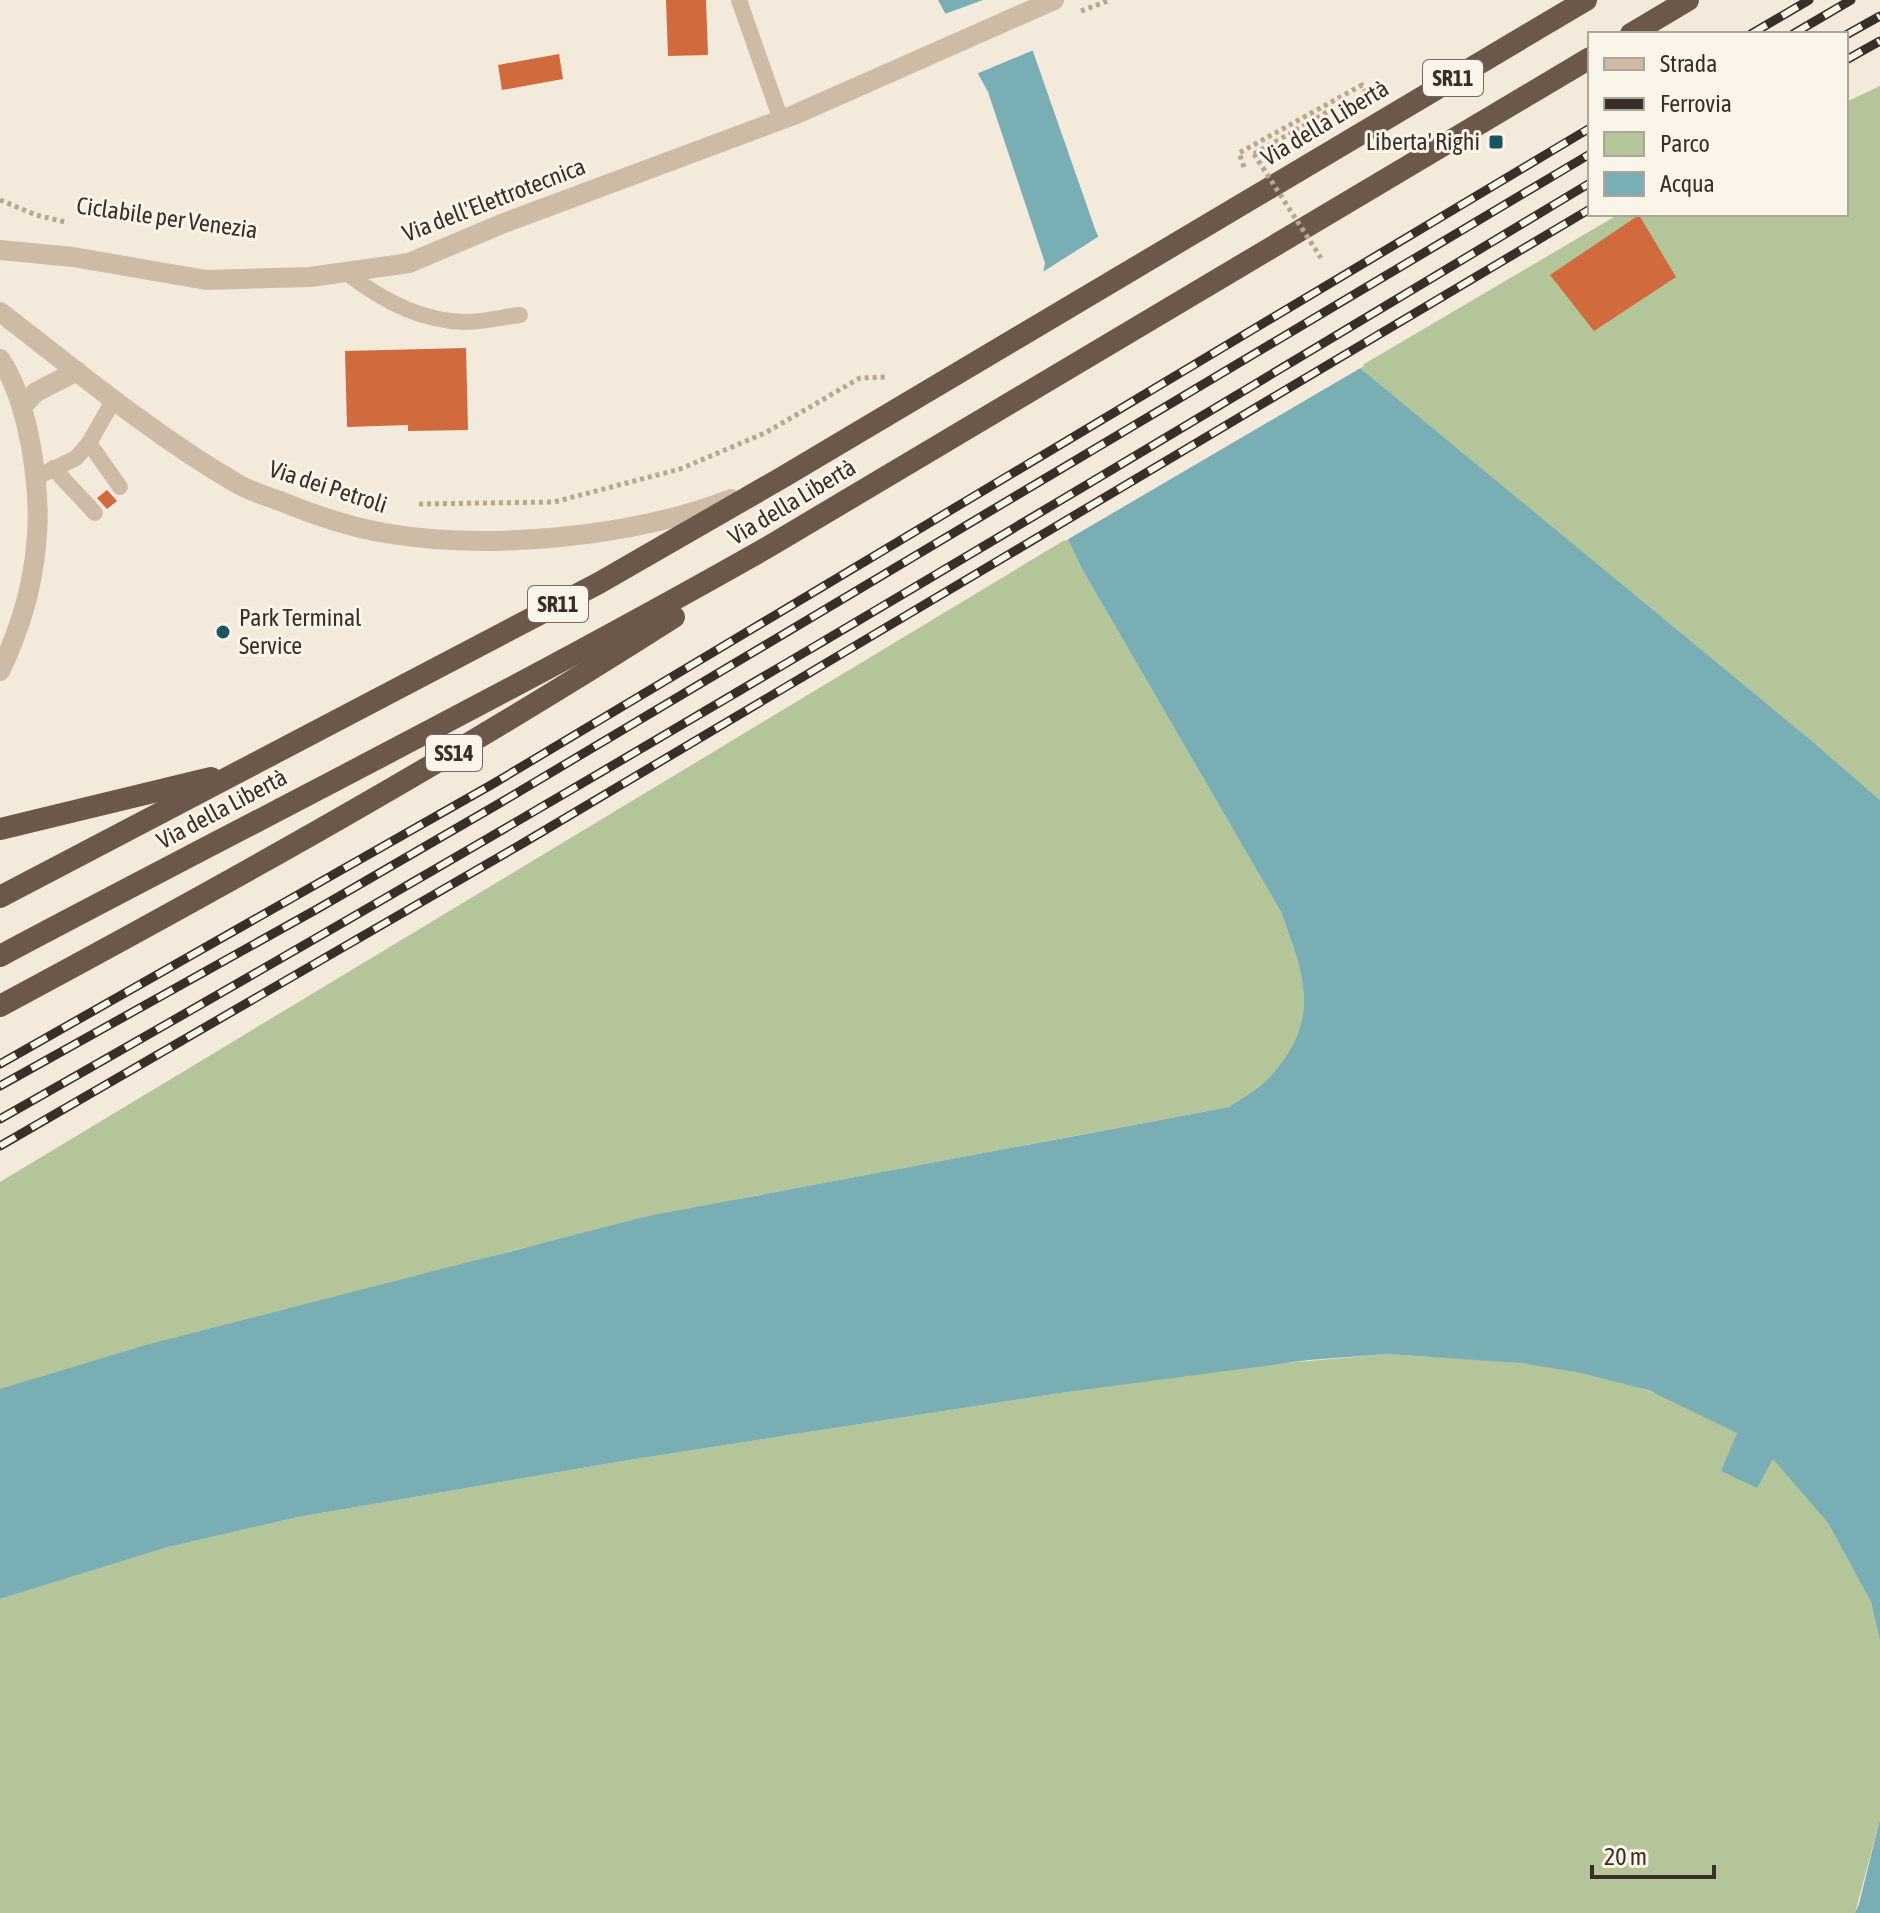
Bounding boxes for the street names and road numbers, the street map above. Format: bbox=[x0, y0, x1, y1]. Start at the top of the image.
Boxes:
road number: SR11 bbox=[1423, 60, 1483, 96]
street label: Via della Libertà bbox=[1256, 74, 1393, 171]
street label: Via dell'Elettrotecnica bbox=[399, 152, 589, 247]
street label: Ciclabile per Venezia bbox=[75, 191, 259, 244]
street label: Via della Libertà bbox=[723, 453, 860, 550]
street label: Via dei Petroli bbox=[266, 455, 391, 518]
road number: SR11 bbox=[528, 586, 588, 622]
road number: SS14 bbox=[426, 735, 482, 771]
street label: Via della Libertà bbox=[152, 763, 291, 854]

